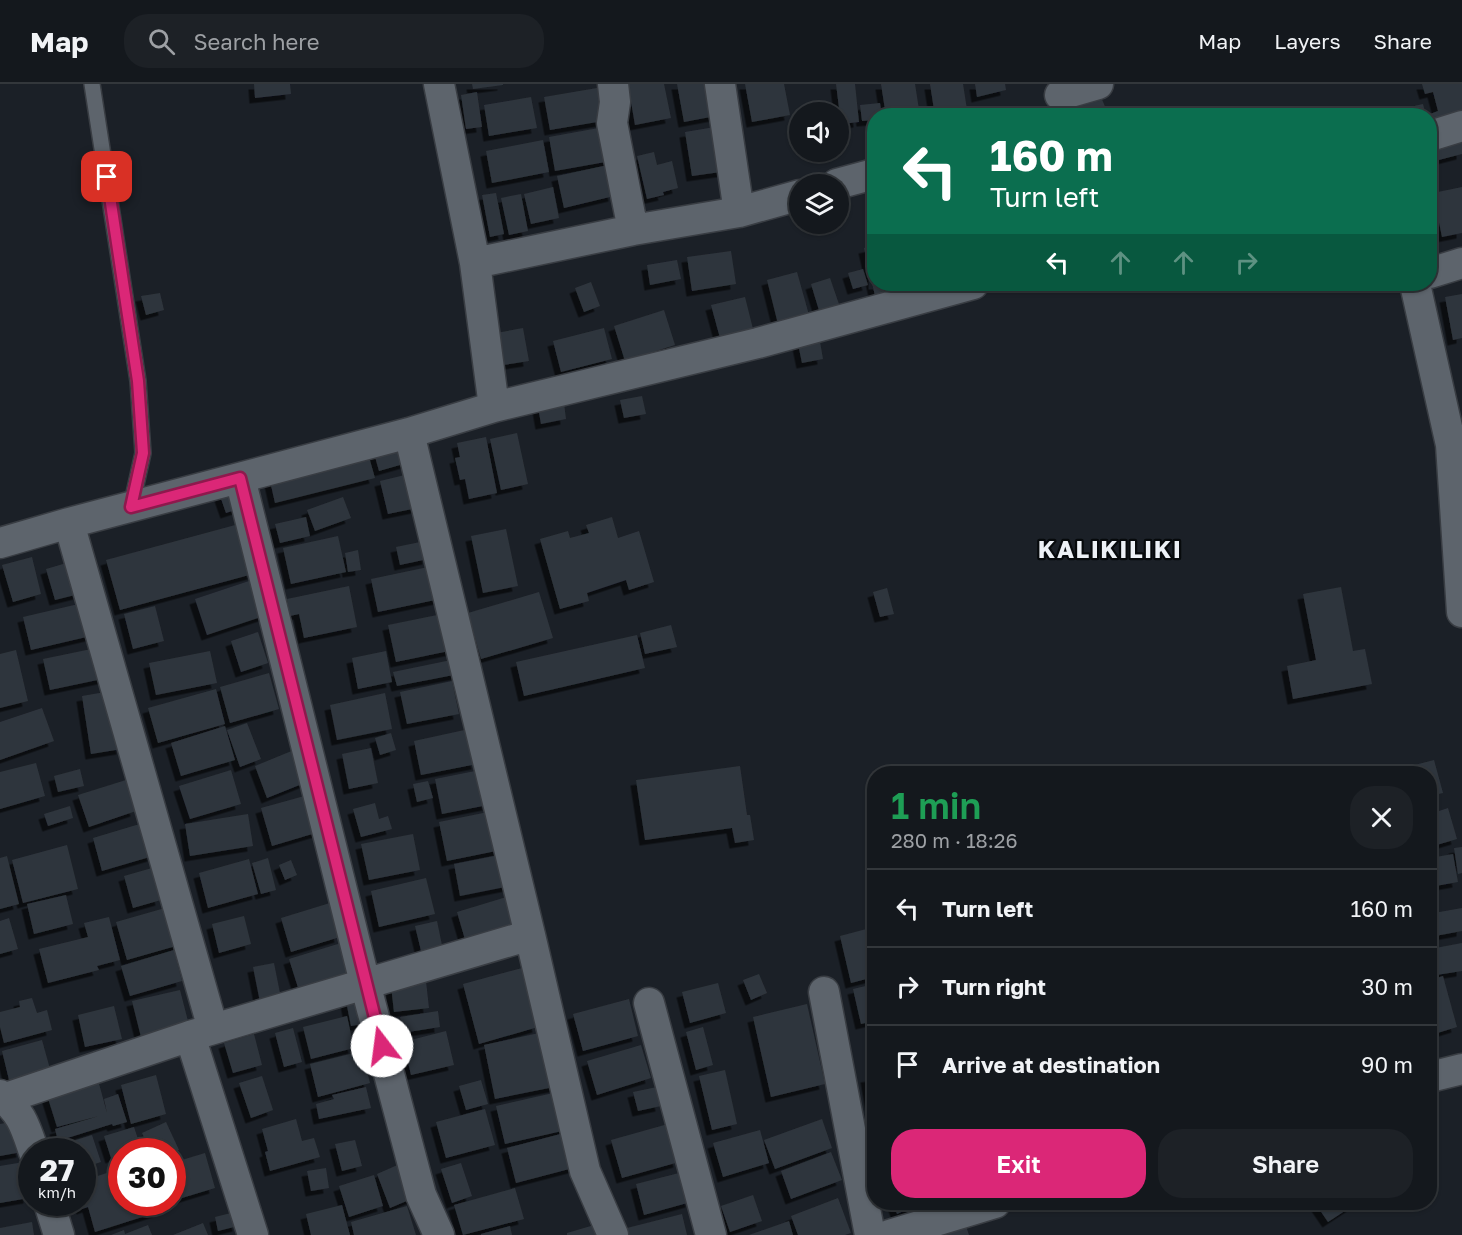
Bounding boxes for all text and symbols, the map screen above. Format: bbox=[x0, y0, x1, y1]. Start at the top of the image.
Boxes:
search box bbox=[124, 14, 544, 68]
text: Map bbox=[30, 25, 88, 58]
icon: search bbox=[145, 25, 178, 58]
text: Search here bbox=[193, 28, 319, 55]
text: Map bbox=[1198, 28, 1241, 54]
text: Layers bbox=[1274, 28, 1341, 54]
text: Share bbox=[1374, 28, 1432, 54]
map controls bbox=[789, 102, 849, 234]
button: sound bbox=[789, 102, 849, 162]
text: 160 m bbox=[990, 130, 1113, 180]
icon: left bbox=[891, 132, 969, 210]
pin bbox=[81, 151, 132, 202]
icon: arrive bbox=[90, 160, 123, 193]
button: layers bbox=[789, 174, 849, 234]
text: Turn left bbox=[990, 181, 1099, 213]
icon: left bbox=[1041, 246, 1074, 279]
icon: ahead bbox=[1104, 246, 1137, 279]
icon: ahead bbox=[1167, 246, 1200, 279]
icon: right bbox=[1230, 246, 1263, 279]
district label: KALIKILIKI bbox=[1038, 534, 1182, 563]
text: 1 min bbox=[891, 784, 981, 827]
button: close bbox=[1350, 786, 1413, 849]
text: 280 m · 18:26 bbox=[891, 828, 1018, 852]
icon: left bbox=[891, 892, 924, 925]
text: Turn left bbox=[942, 895, 1033, 922]
text: 160 m bbox=[1350, 895, 1413, 922]
icon: right bbox=[891, 970, 924, 1003]
text: Turn right bbox=[942, 973, 1046, 1000]
text: 30 m bbox=[1362, 973, 1413, 1000]
position arrow bbox=[350, 1014, 414, 1078]
icon: arrive bbox=[891, 1048, 924, 1081]
text: Arrive at destination bbox=[942, 1051, 1160, 1078]
text: 90 m bbox=[1361, 1051, 1413, 1078]
button: Exit bbox=[891, 1129, 1146, 1198]
button: Share bbox=[1158, 1129, 1413, 1198]
speed limit sign: 30 bbox=[108, 1138, 186, 1216]
text: 27 bbox=[40, 1152, 74, 1188]
text: km/h bbox=[38, 1183, 76, 1201]

